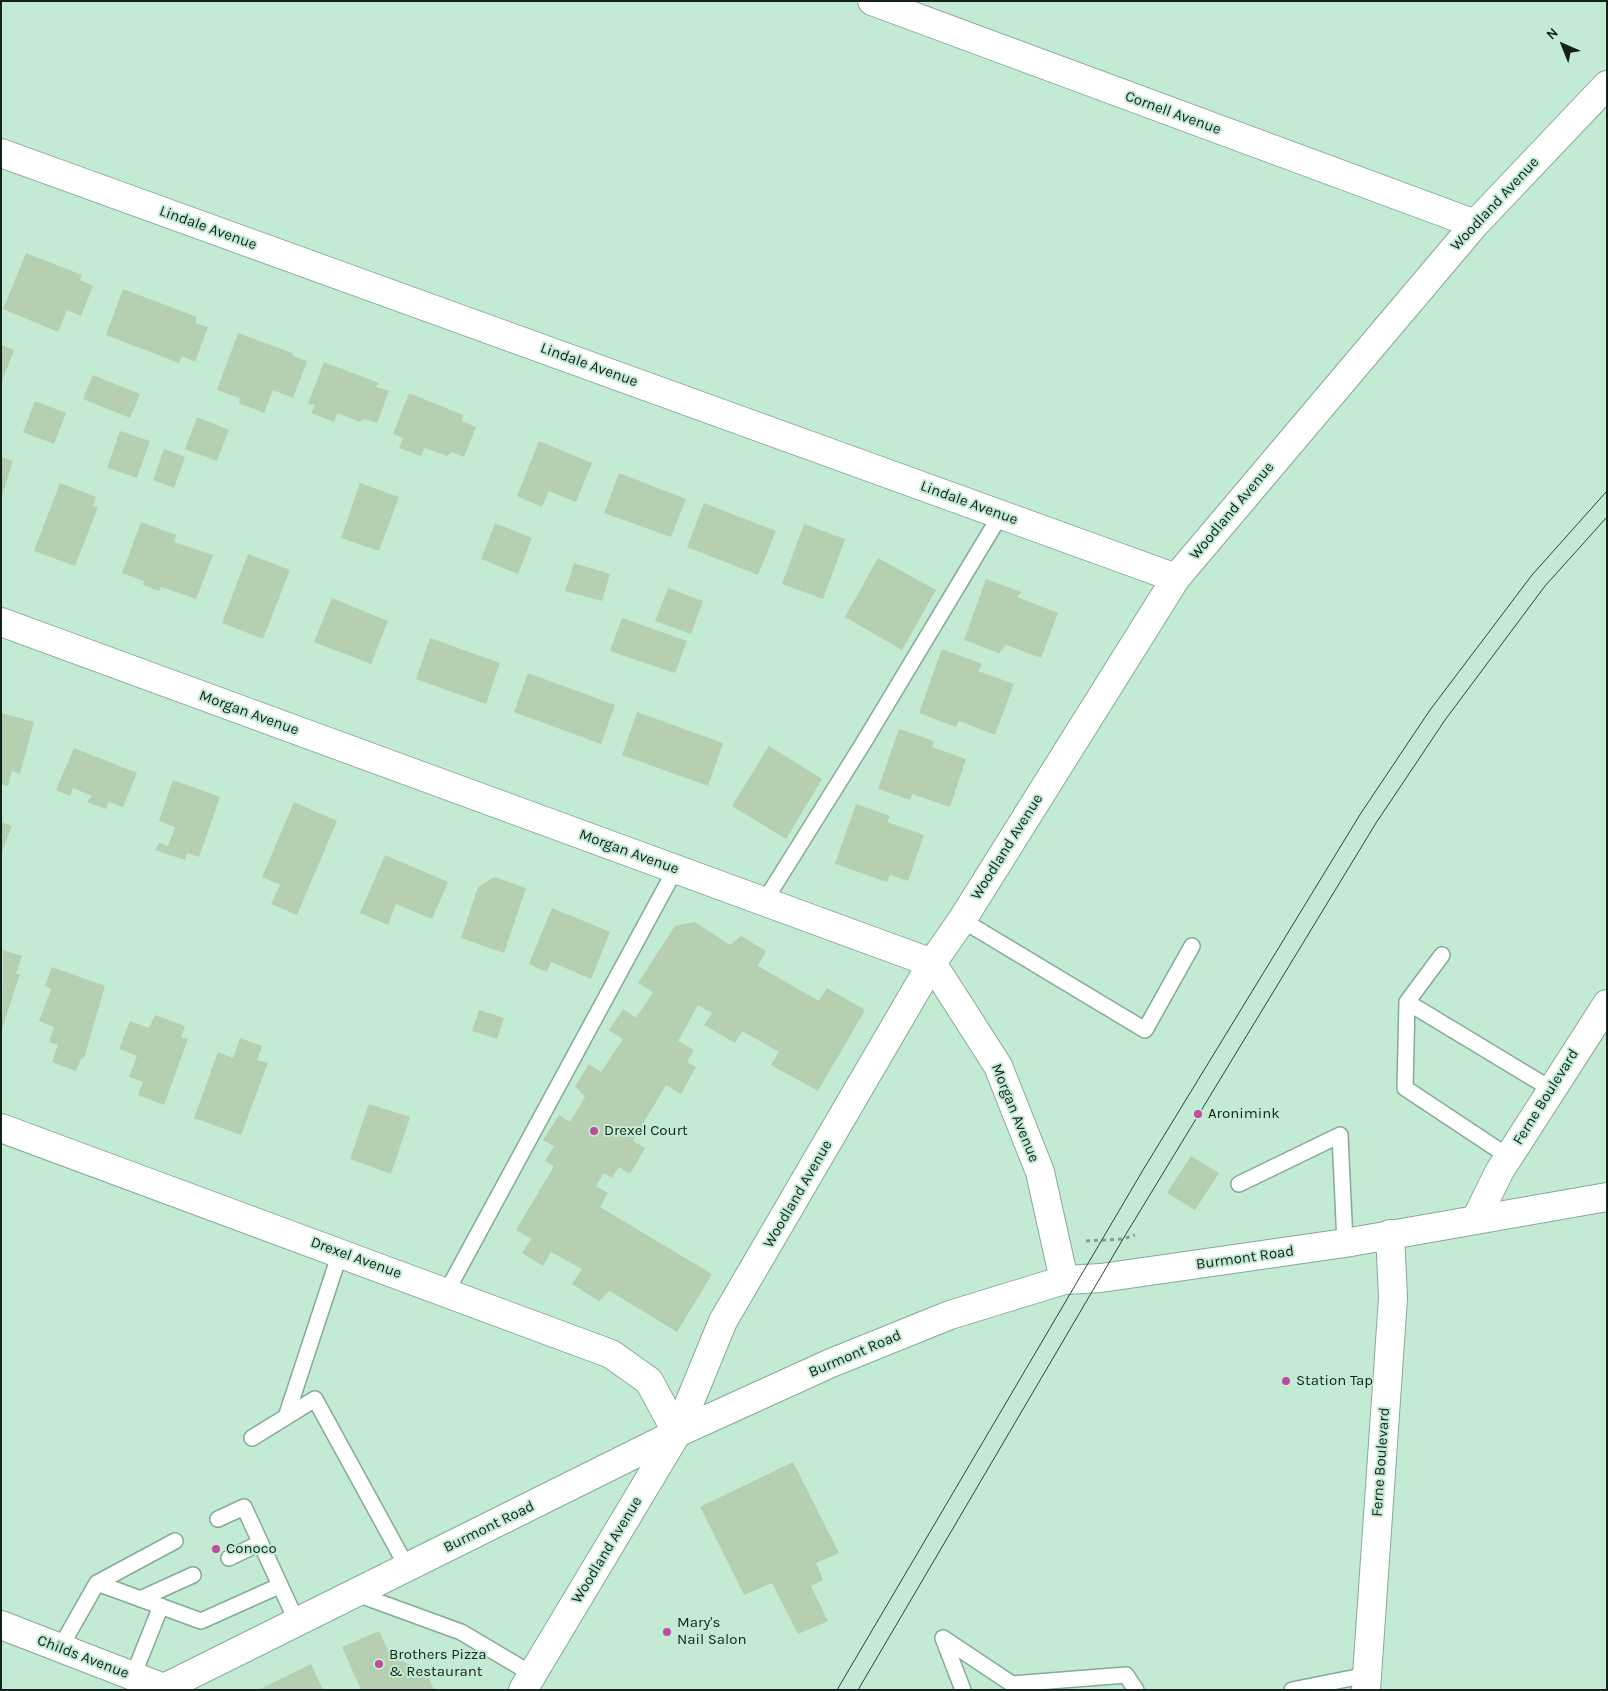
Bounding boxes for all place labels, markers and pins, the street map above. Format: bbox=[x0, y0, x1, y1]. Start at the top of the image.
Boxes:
place label: Aronimink bbox=[1208, 1105, 1280, 1123]
marker: Aronimink bbox=[1192, 1108, 1204, 1120]
place label: Drexel Court bbox=[604, 1122, 688, 1140]
marker: Drexel Court bbox=[588, 1125, 600, 1137]
place label: Station Tap bbox=[1296, 1372, 1373, 1390]
marker: Station Tap bbox=[1280, 1375, 1292, 1387]
place label: Conoco bbox=[226, 1540, 277, 1558]
marker: Conoco bbox=[210, 1543, 222, 1555]
place label: Mary's Nail Salon bbox=[677, 1614, 747, 1649]
marker: Mary's Nail Salon bbox=[661, 1626, 673, 1638]
place label: Brothers Pizza & Restaurant bbox=[389, 1646, 486, 1681]
marker: Brothers Pizza & Restaurant bbox=[373, 1658, 385, 1670]

